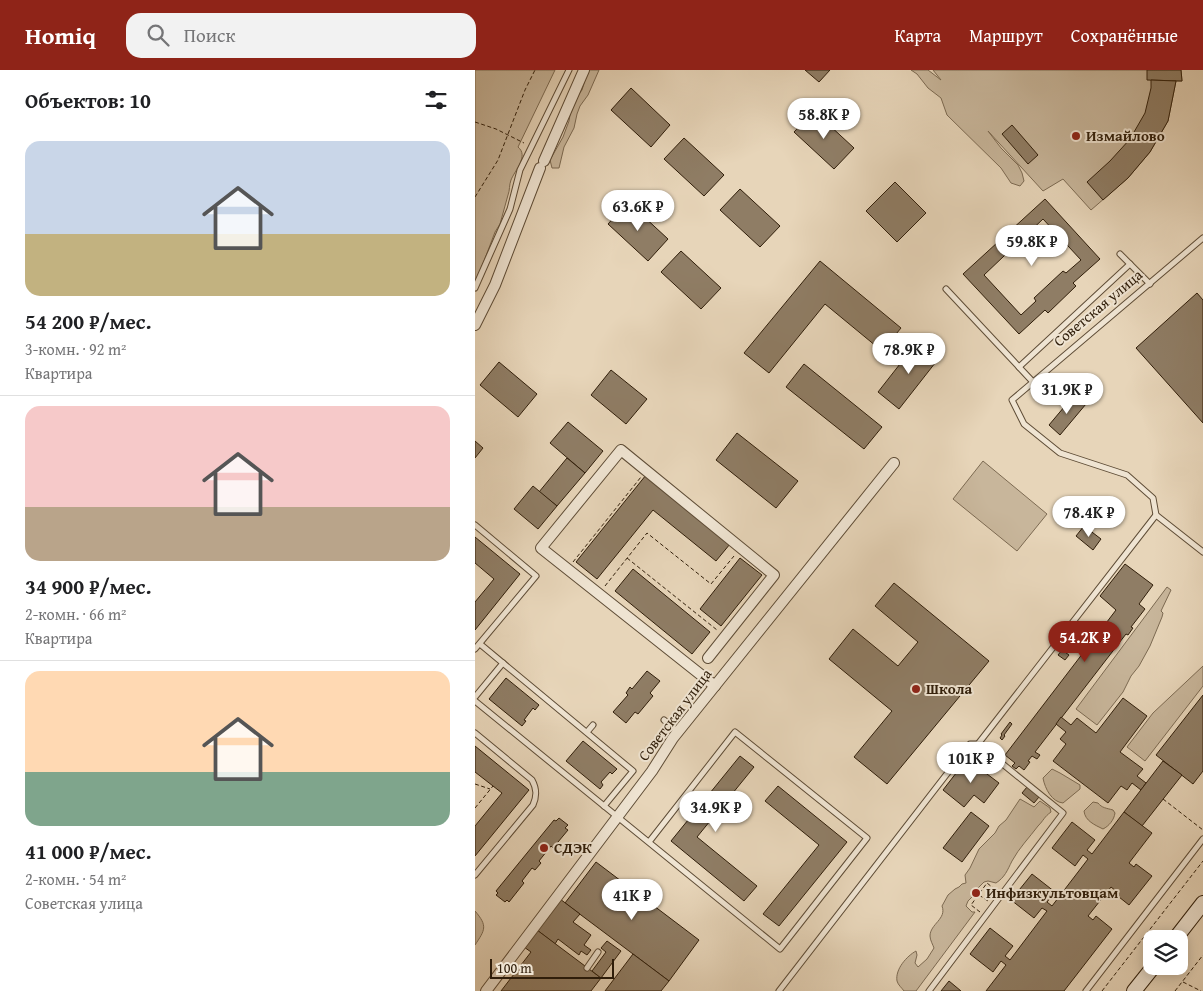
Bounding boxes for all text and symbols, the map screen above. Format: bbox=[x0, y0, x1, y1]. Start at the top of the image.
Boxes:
search box bbox=[126, 13, 476, 58]
text: Homiq bbox=[25, 18, 96, 53]
icon: search bbox=[144, 21, 172, 49]
text: Поиск bbox=[184, 21, 235, 49]
text: Карта bbox=[895, 22, 941, 49]
text: Маршрут bbox=[969, 22, 1043, 49]
text: Сохранённые bbox=[1071, 22, 1178, 49]
text: Объектов: 10 bbox=[25, 85, 151, 116]
icon: filters bbox=[422, 86, 450, 114]
pin: 58.8K ₽ bbox=[778, 98, 870, 140]
text: 58.8K ₽ bbox=[798, 102, 850, 126]
place label: Измайлово bbox=[1086, 125, 1165, 146]
marker: Измайлово bbox=[1070, 130, 1082, 142]
icon: home bbox=[193, 173, 283, 263]
pin: 63.6K ₽ bbox=[592, 190, 684, 232]
text: 63.6K ₽ bbox=[612, 194, 664, 218]
pin: 59.8K ₽ bbox=[986, 224, 1078, 267]
text: 59.8K ₽ bbox=[1006, 229, 1058, 253]
street label: Советская улица bbox=[1049, 264, 1147, 351]
text: 54 200 ₽/мес. bbox=[25, 306, 151, 337]
pin: 78.9K ₽ bbox=[863, 332, 955, 375]
text: 3-комн. · 92 m² bbox=[25, 337, 126, 361]
text: 78.9K ₽ bbox=[883, 337, 935, 361]
text: Квартира bbox=[25, 361, 92, 385]
pin: 31.9K ₽ bbox=[1021, 372, 1113, 415]
text: 31.9K ₽ bbox=[1041, 377, 1093, 401]
icon: home bbox=[193, 439, 283, 529]
pin: 78.4K ₽ bbox=[1043, 496, 1135, 538]
text: 78.4K ₽ bbox=[1063, 500, 1115, 524]
text: 34 900 ₽/мес. bbox=[25, 571, 151, 602]
text: 2-комн. · 66 m² bbox=[25, 602, 126, 626]
pin: 54.2K ₽ bbox=[1039, 620, 1131, 663]
text: 54.2K ₽ bbox=[1059, 625, 1111, 649]
text: Квартира bbox=[25, 626, 92, 650]
street label: Советская улица bbox=[633, 664, 717, 765]
place label: Школа bbox=[926, 678, 972, 699]
marker: Школа bbox=[910, 683, 922, 695]
icon: home bbox=[193, 704, 283, 794]
pin: 101K ₽ bbox=[930, 742, 1012, 784]
text: 101K ₽ bbox=[948, 746, 994, 770]
pin: 34.9K ₽ bbox=[670, 790, 762, 833]
text: 34.9K ₽ bbox=[690, 795, 742, 819]
text: 41 000 ₽/мес. bbox=[25, 836, 151, 867]
place label: СДЭК bbox=[554, 837, 592, 858]
marker: СДЭК bbox=[538, 842, 550, 854]
text: 2-комн. · 54 m² bbox=[25, 867, 126, 891]
pin: 41K ₽ bbox=[597, 878, 667, 921]
place label: Инфизкультовцам bbox=[986, 882, 1118, 903]
text: 41K ₽ bbox=[613, 883, 651, 907]
marker: Инфизкультовцам bbox=[970, 887, 982, 899]
text: Советская улица bbox=[25, 891, 143, 915]
map controls bbox=[1143, 930, 1188, 975]
button: layers bbox=[1143, 930, 1188, 975]
scale bar bbox=[490, 956, 614, 979]
text: 100 m bbox=[497, 958, 532, 978]

